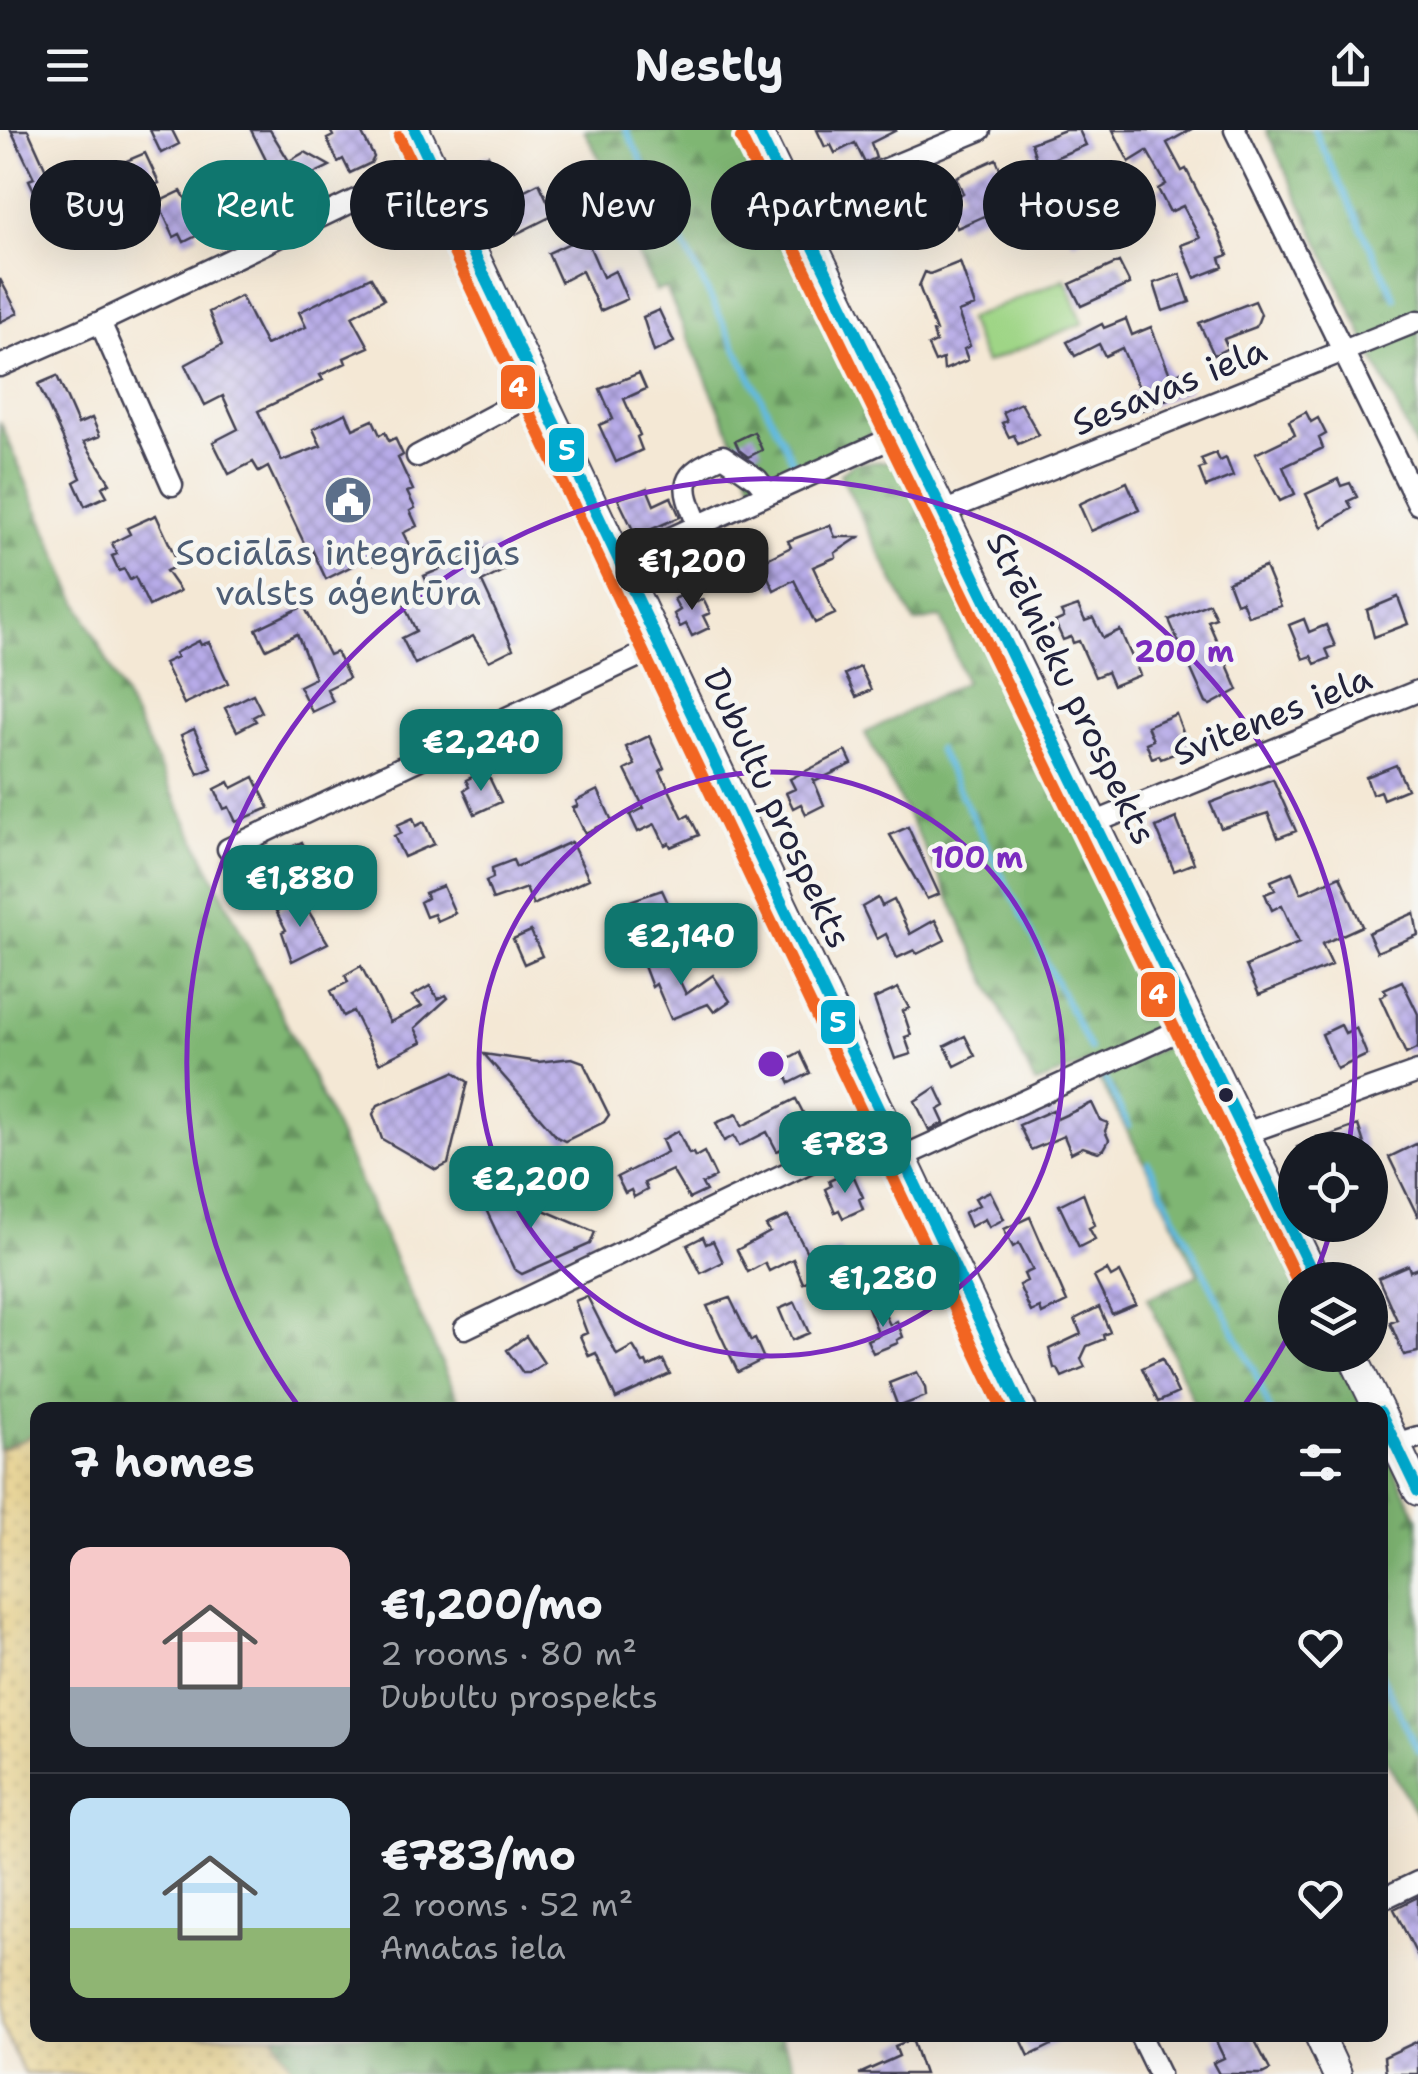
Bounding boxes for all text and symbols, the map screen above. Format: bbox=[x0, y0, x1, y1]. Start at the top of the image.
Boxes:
text: Nestly bbox=[634, 35, 784, 95]
icon: menu bbox=[40, 38, 95, 93]
icon: share bbox=[1323, 38, 1378, 93]
chip: Buy bbox=[30, 160, 161, 250]
chip: Rent bbox=[181, 160, 330, 250]
chip: Filters bbox=[350, 160, 525, 250]
chip: New bbox=[545, 160, 691, 250]
chip: Apartment bbox=[711, 160, 963, 250]
chip: House bbox=[983, 160, 1156, 250]
street label: Sesavas iela bbox=[1065, 326, 1273, 446]
line badge: 4 bbox=[499, 363, 537, 411]
text: 4 bbox=[508, 368, 528, 406]
line badge: 5 bbox=[547, 426, 586, 474]
text: 5 bbox=[558, 431, 576, 469]
public building icon: Sociālās integrācijas valsts aģentūra bbox=[322, 474, 374, 526]
street label: Strēlnieku prospekts bbox=[976, 524, 1168, 852]
pin: €1,200 bbox=[611, 528, 773, 613]
place label: Sociālās integrācijas valsts aģentūra bbox=[176, 529, 520, 616]
text: €1,200 bbox=[637, 539, 747, 582]
text: 200 m bbox=[1134, 631, 1234, 672]
street label: Svitenes iela bbox=[1166, 654, 1379, 776]
street label: Dubultu prospekts bbox=[693, 660, 863, 956]
pin: €2,240 bbox=[400, 709, 562, 794]
text: €2,240 bbox=[422, 720, 540, 763]
text: 100 m bbox=[931, 837, 1023, 878]
pin: €1,880 bbox=[219, 845, 381, 930]
text: €1,880 bbox=[245, 856, 355, 899]
pin: €2,140 bbox=[600, 903, 762, 988]
text: €2,140 bbox=[627, 914, 735, 957]
line badge: 4 bbox=[1139, 970, 1177, 1019]
text: 4 bbox=[1148, 975, 1168, 1013]
line badge: 5 bbox=[819, 998, 857, 1046]
text: 5 bbox=[829, 1003, 847, 1041]
centre of rings bbox=[753, 1046, 789, 1082]
unlabelled marker bbox=[1216, 1085, 1236, 1105]
pin: €783 bbox=[786, 1111, 904, 1196]
text: €783 bbox=[801, 1122, 889, 1165]
map controls bbox=[1278, 1132, 1388, 1372]
button: locate bbox=[1278, 1132, 1388, 1242]
pin: €2,200 bbox=[450, 1146, 612, 1231]
text: €2,200 bbox=[471, 1157, 591, 1200]
pin: €1,280 bbox=[802, 1245, 964, 1330]
text: €1,280 bbox=[828, 1256, 938, 1299]
button: layers bbox=[1278, 1262, 1388, 1372]
text: 7 homes bbox=[70, 1434, 255, 1490]
icon: filters bbox=[1293, 1435, 1348, 1490]
text: €1,200/mo bbox=[380, 1576, 603, 1632]
icon: home bbox=[150, 1587, 270, 1707]
icon: heart bbox=[1293, 1620, 1348, 1675]
text: 2 rooms · 80 m² bbox=[380, 1632, 637, 1675]
text: Dubultu prospekts bbox=[380, 1675, 658, 1718]
text: €783/mo bbox=[380, 1827, 576, 1883]
icon: home bbox=[150, 1838, 270, 1958]
icon: heart bbox=[1293, 1871, 1348, 1926]
text: 2 rooms · 52 m² bbox=[380, 1883, 633, 1926]
text: Amatas iela bbox=[380, 1926, 566, 1969]

